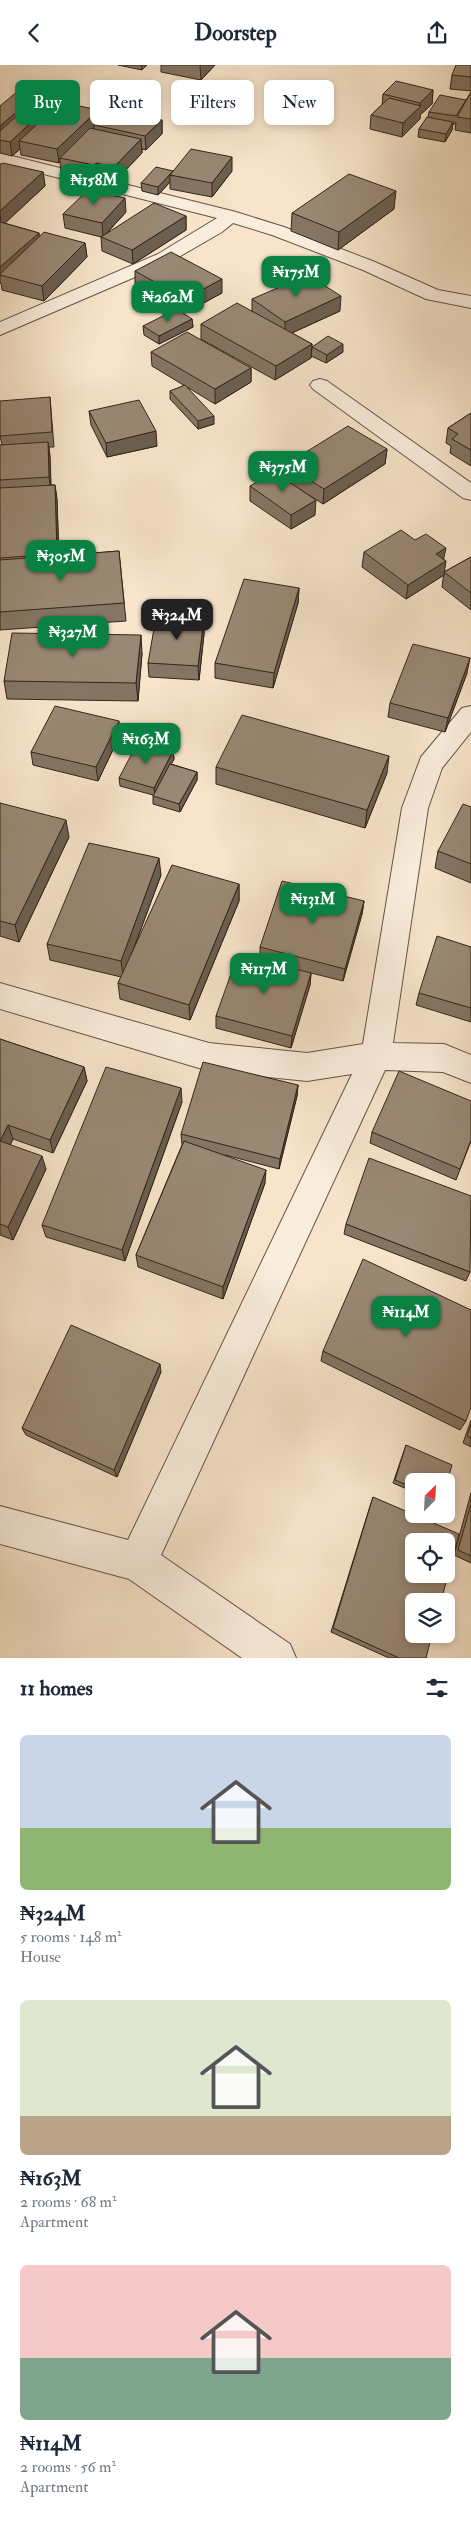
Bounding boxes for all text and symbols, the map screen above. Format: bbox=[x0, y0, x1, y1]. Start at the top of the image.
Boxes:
icon: back bbox=[20, 19, 48, 47]
text: Doorstep bbox=[194, 19, 277, 47]
icon: share bbox=[423, 19, 451, 47]
chip: Buy bbox=[15, 80, 80, 125]
chip: Rent bbox=[90, 80, 161, 125]
chip: Filters bbox=[171, 80, 254, 125]
chip: New bbox=[264, 80, 334, 125]
pin: ₦158M bbox=[59, 163, 129, 206]
text: ₦158M bbox=[70, 170, 118, 190]
pin: ₦175M bbox=[261, 255, 331, 298]
text: ₦175M bbox=[272, 262, 320, 282]
pin: ₦262M bbox=[133, 281, 203, 323]
text: ₦262M bbox=[142, 287, 194, 307]
pin: ₦375M bbox=[248, 451, 318, 493]
text: ₦375M bbox=[259, 457, 307, 477]
pin: ₦305M bbox=[26, 539, 96, 582]
text: ₦305M bbox=[37, 546, 85, 566]
pin: ₦324M bbox=[142, 599, 212, 641]
text: ₦324M bbox=[152, 605, 202, 625]
pin: ₦327M bbox=[38, 615, 108, 658]
text: ₦327M bbox=[49, 622, 97, 642]
pin: ₦163M bbox=[111, 723, 181, 765]
text: ₦163M bbox=[123, 729, 169, 749]
pin: ₦131M bbox=[278, 883, 348, 925]
text: ₦131M bbox=[291, 889, 335, 909]
pin: ₦117M bbox=[229, 953, 299, 995]
text: ₦117M bbox=[241, 959, 287, 979]
pin: ₦114M bbox=[371, 1295, 441, 1338]
text: ₦114M bbox=[382, 1302, 430, 1322]
north arrow bbox=[405, 1473, 455, 1523]
map controls bbox=[405, 1473, 455, 1643]
button: locate bbox=[405, 1533, 455, 1583]
button: layers bbox=[405, 1593, 455, 1643]
icon: filters bbox=[423, 1674, 451, 1702]
text: 11 homes bbox=[20, 1675, 93, 1702]
icon: home bbox=[191, 1767, 281, 1857]
text: ₦324M bbox=[20, 1900, 86, 1927]
text: 5 rooms · 148 m² bbox=[20, 1927, 122, 1947]
text: House bbox=[20, 1947, 61, 1967]
icon: home bbox=[191, 2032, 281, 2122]
text: ₦163M bbox=[20, 2165, 82, 2192]
text: 2 rooms · 68 m² bbox=[20, 2192, 116, 2212]
text: Apartment bbox=[20, 2212, 88, 2232]
icon: home bbox=[191, 2297, 281, 2387]
text: ₦114M bbox=[20, 2430, 82, 2457]
text: 2 rooms · 56 m² bbox=[20, 2457, 116, 2477]
text: Apartment bbox=[20, 2477, 88, 2497]

